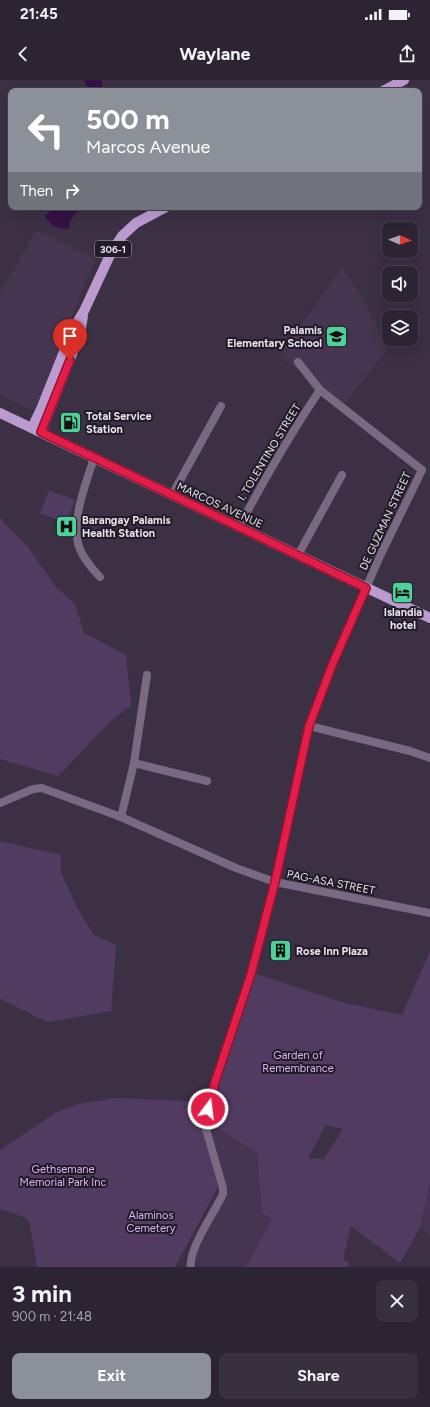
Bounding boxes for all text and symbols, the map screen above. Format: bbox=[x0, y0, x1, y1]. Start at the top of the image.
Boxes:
text: 21:45 bbox=[20, 5, 58, 23]
icon: back bbox=[12, 43, 34, 65]
text: Waylane bbox=[180, 43, 250, 65]
icon: share bbox=[396, 43, 418, 65]
text: 500 m bbox=[86, 102, 170, 136]
icon: left bbox=[20, 104, 72, 156]
text: Marcos Avenue bbox=[86, 136, 210, 158]
icon: right bbox=[61, 180, 83, 202]
text: Then bbox=[20, 182, 53, 200]
north arrow bbox=[382, 222, 418, 258]
map controls bbox=[382, 222, 418, 346]
road number: 306-1 bbox=[95, 241, 131, 257]
button: sound bbox=[382, 266, 418, 302]
button: layers bbox=[382, 310, 418, 346]
pin bbox=[53, 319, 87, 360]
school or university icon: Palamis Elementary School bbox=[324, 323, 350, 349]
place label: Palamis Elementary School bbox=[227, 324, 322, 350]
icon: arrive bbox=[59, 325, 81, 347]
street label: I. TOLENTINO STREET bbox=[235, 401, 304, 503]
fuel station icon: Total Service Station bbox=[57, 409, 83, 435]
place label: Total Service Station bbox=[86, 410, 152, 436]
street label: DE GUZMAN STREET bbox=[357, 470, 414, 572]
street label: MARCOS AVENUE bbox=[175, 480, 265, 531]
hospital icon: Barangay Palamis Health Station bbox=[54, 513, 80, 539]
place label: Barangay Palamis Health Station bbox=[82, 514, 171, 540]
hotel icon: Islandia hotel bbox=[390, 579, 416, 605]
place label: Islandia hotel bbox=[384, 606, 422, 632]
street label: PAG-ASA STREET bbox=[286, 868, 376, 897]
building icon: Rose Inn Plaza bbox=[267, 938, 293, 964]
place label: Rose Inn Plaza bbox=[296, 945, 368, 958]
park label: Garden of Remembrance bbox=[262, 1049, 334, 1075]
position arrow bbox=[187, 1088, 229, 1130]
park label: Gethsemane Memorial Park Inc bbox=[20, 1163, 106, 1189]
park label: Alaminos Cemetery bbox=[127, 1209, 176, 1235]
text: 3 min bbox=[12, 1279, 72, 1308]
button: close bbox=[376, 1280, 418, 1322]
text: 900 m · 21:48 bbox=[12, 1309, 92, 1324]
button: Exit bbox=[12, 1353, 211, 1399]
button: Share bbox=[219, 1353, 418, 1399]

